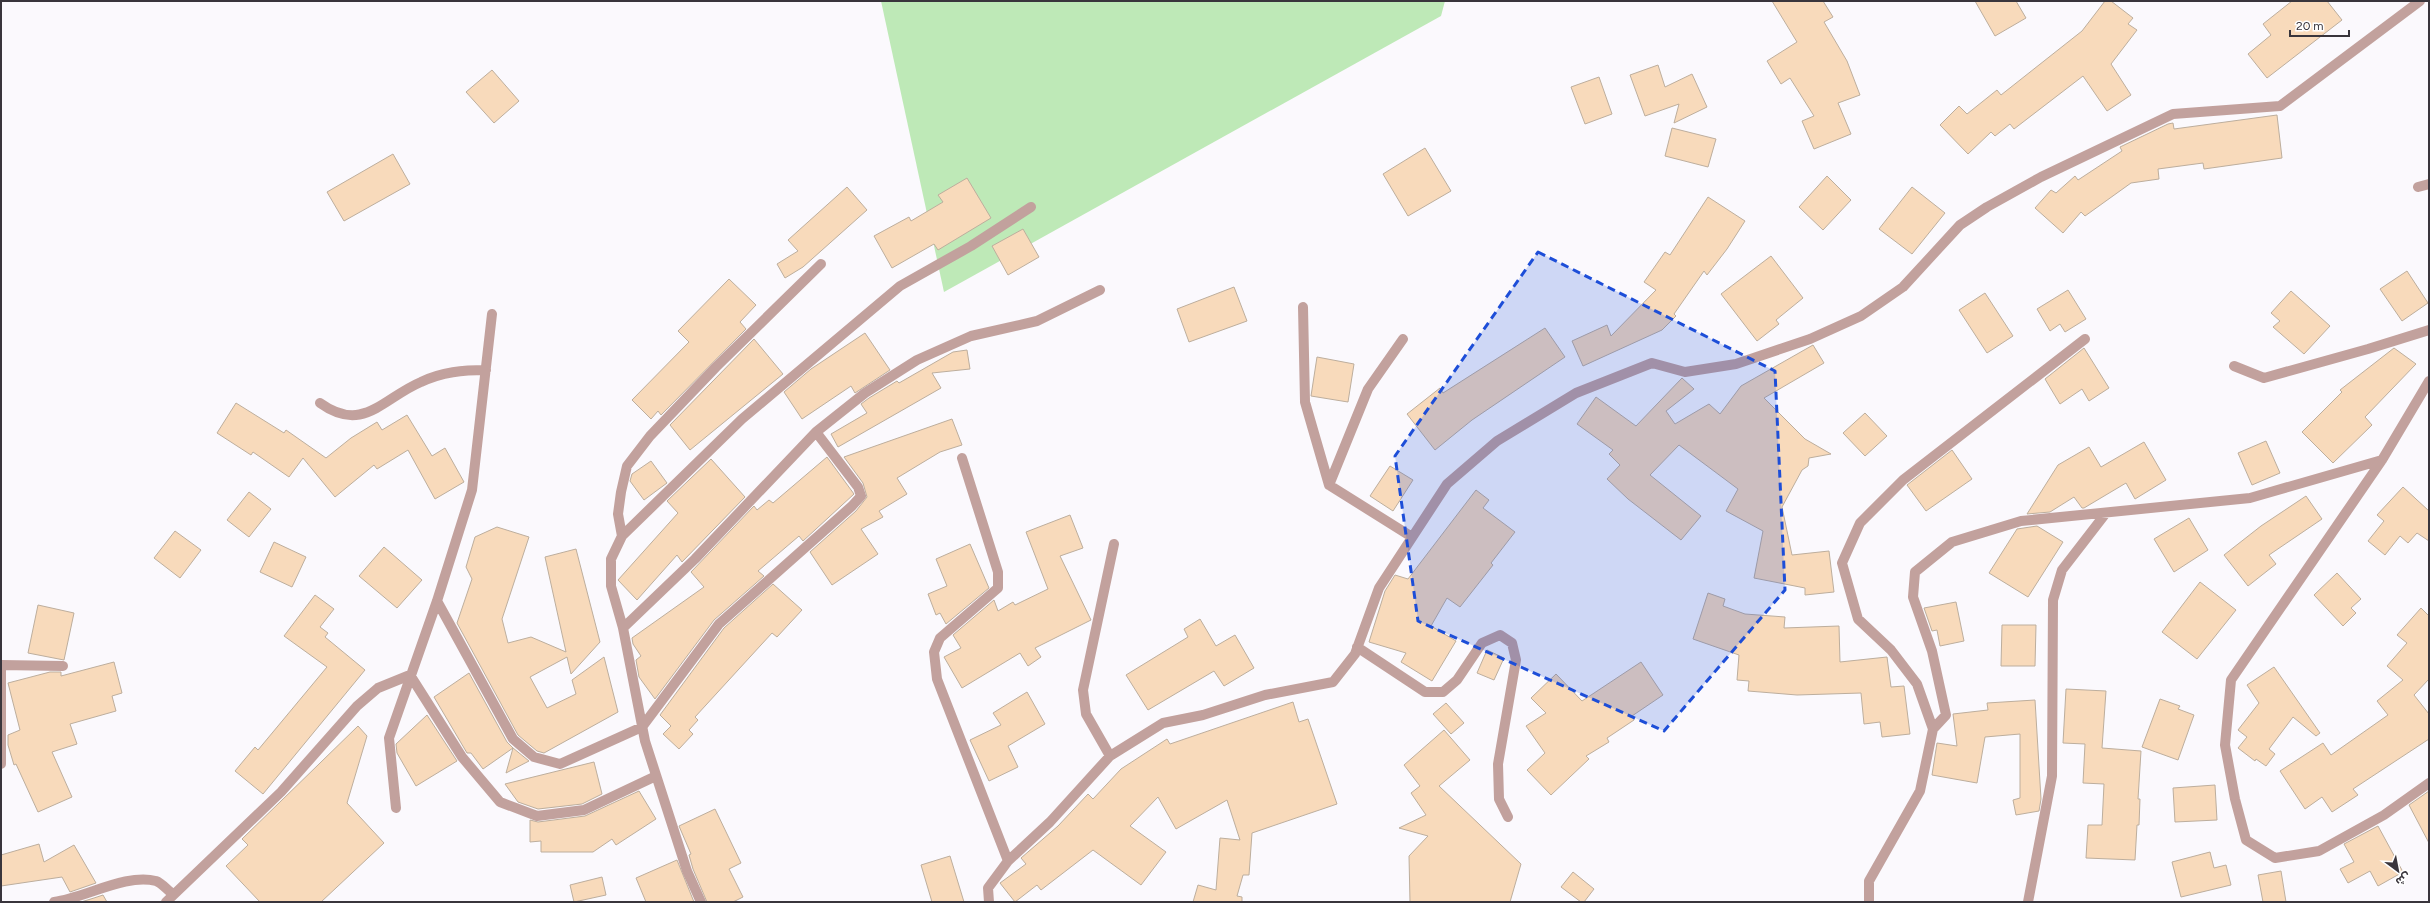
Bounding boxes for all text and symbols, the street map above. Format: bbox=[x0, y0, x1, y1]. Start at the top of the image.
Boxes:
scale bar bbox=[2290, 12, 2349, 38]
text: 20 m bbox=[2296, 19, 2324, 33]
north arrow bbox=[2378, 851, 2418, 891]
text: ش bbox=[2393, 870, 2413, 889]

